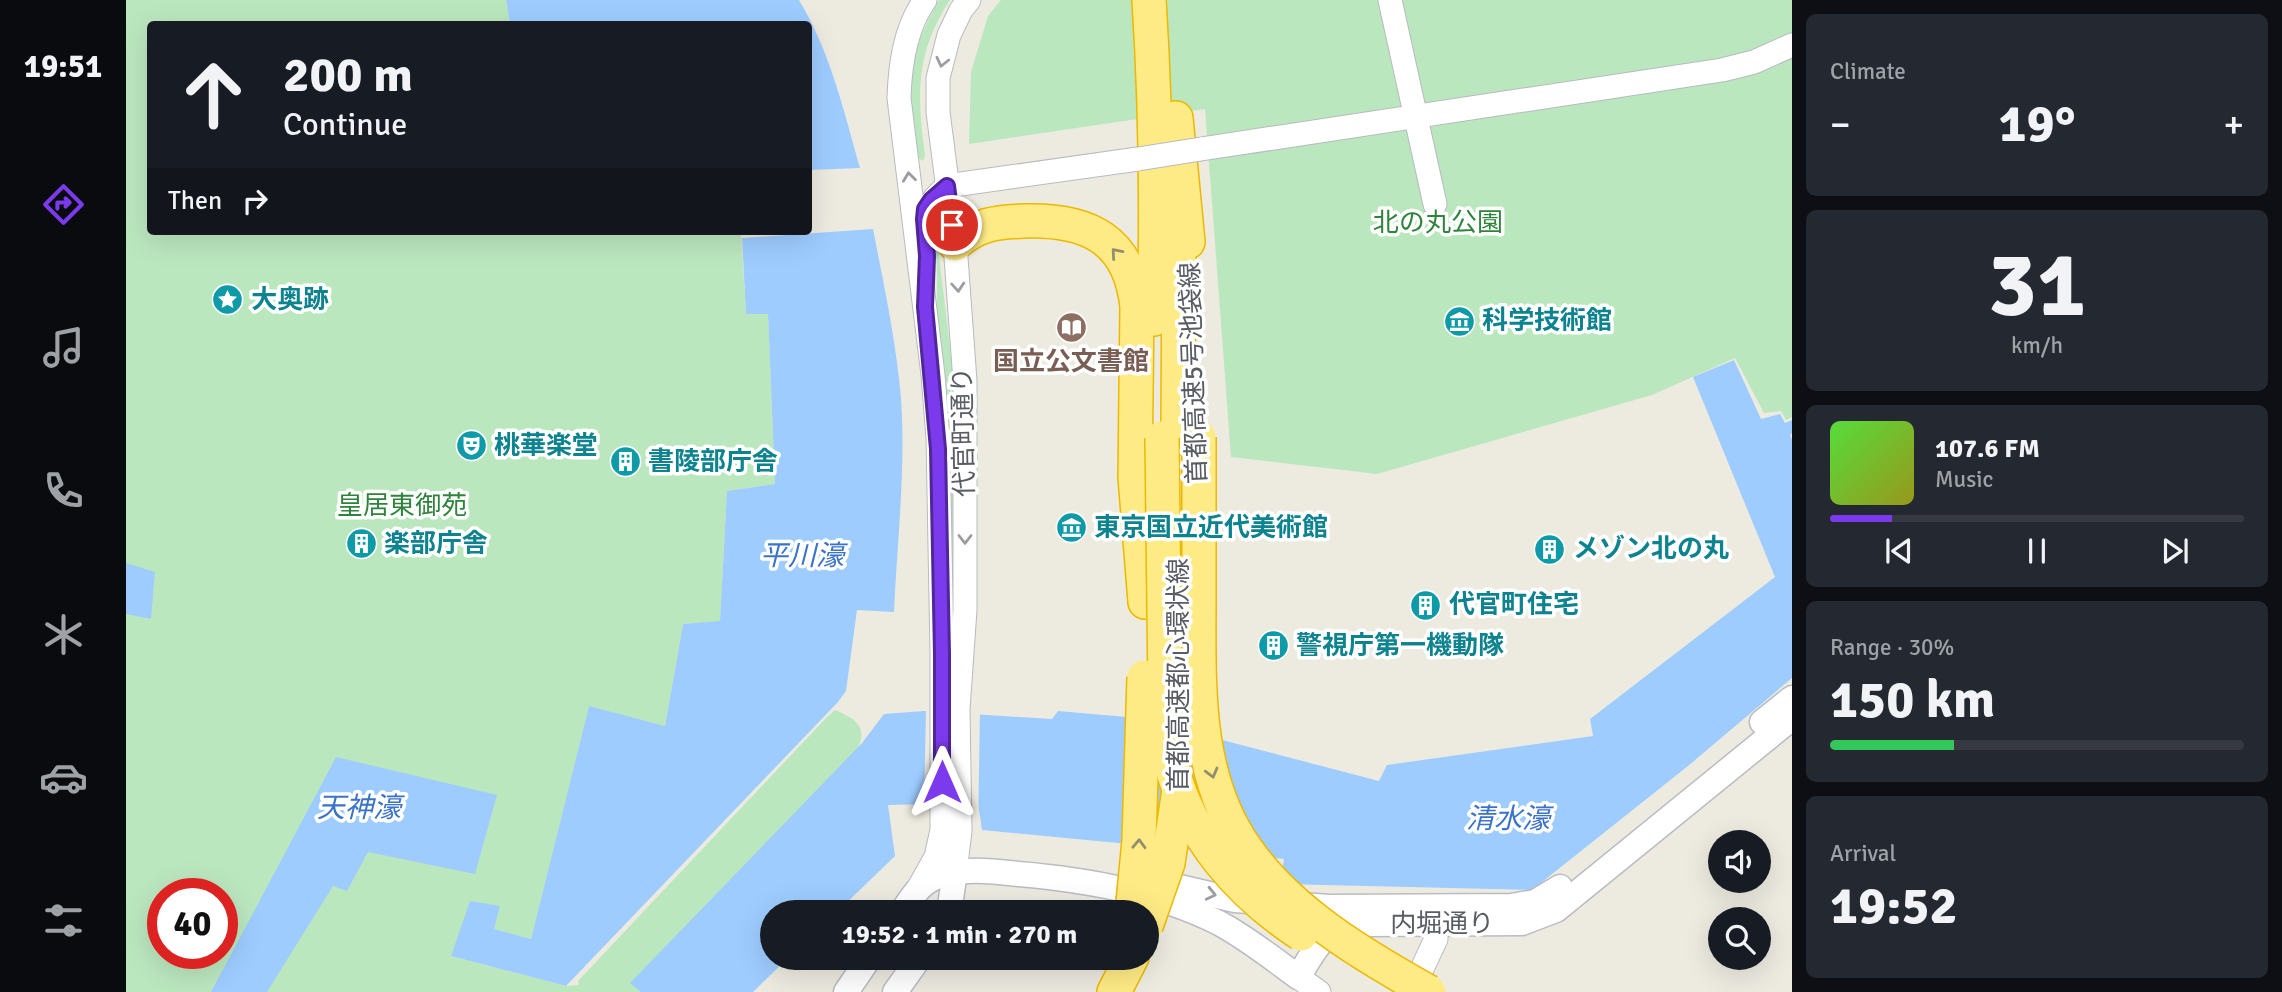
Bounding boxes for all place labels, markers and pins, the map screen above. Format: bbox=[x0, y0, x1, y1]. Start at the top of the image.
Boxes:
pin bbox=[922, 195, 982, 255]
place icon: 大奥跡 bbox=[211, 283, 245, 317]
place label: 大奥跡 bbox=[251, 284, 329, 316]
museum icon: 科学技術館 bbox=[1442, 304, 1476, 338]
place label: 科学技術館 bbox=[1482, 305, 1612, 337]
library icon: 国立公文書館 bbox=[1054, 310, 1088, 344]
place label: 国立公文書館 bbox=[993, 346, 1149, 378]
theatre icon: 桃華楽堂 bbox=[454, 429, 488, 463]
place label: 桃華楽堂 bbox=[494, 430, 598, 462]
building icon: 書陵部庁舎 bbox=[608, 445, 642, 479]
place label: 書陵部庁舎 bbox=[648, 446, 778, 478]
museum icon: 東京国立近代美術館 bbox=[1054, 511, 1088, 545]
place label: 東京国立近代美術館 bbox=[1094, 512, 1328, 544]
building icon: 楽部庁舎 bbox=[344, 527, 378, 561]
place label: 楽部庁舎 bbox=[384, 528, 488, 560]
building icon: メゾン北の丸 bbox=[1533, 532, 1567, 566]
place label: メゾン北の丸 bbox=[1573, 533, 1729, 565]
building icon: 代官町住宅 bbox=[1409, 588, 1443, 622]
place label: 代官町住宅 bbox=[1449, 589, 1579, 621]
building icon: 警視庁第一機動隊 bbox=[1256, 629, 1290, 663]
place label: 警視庁第一機動隊 bbox=[1296, 630, 1504, 662]

